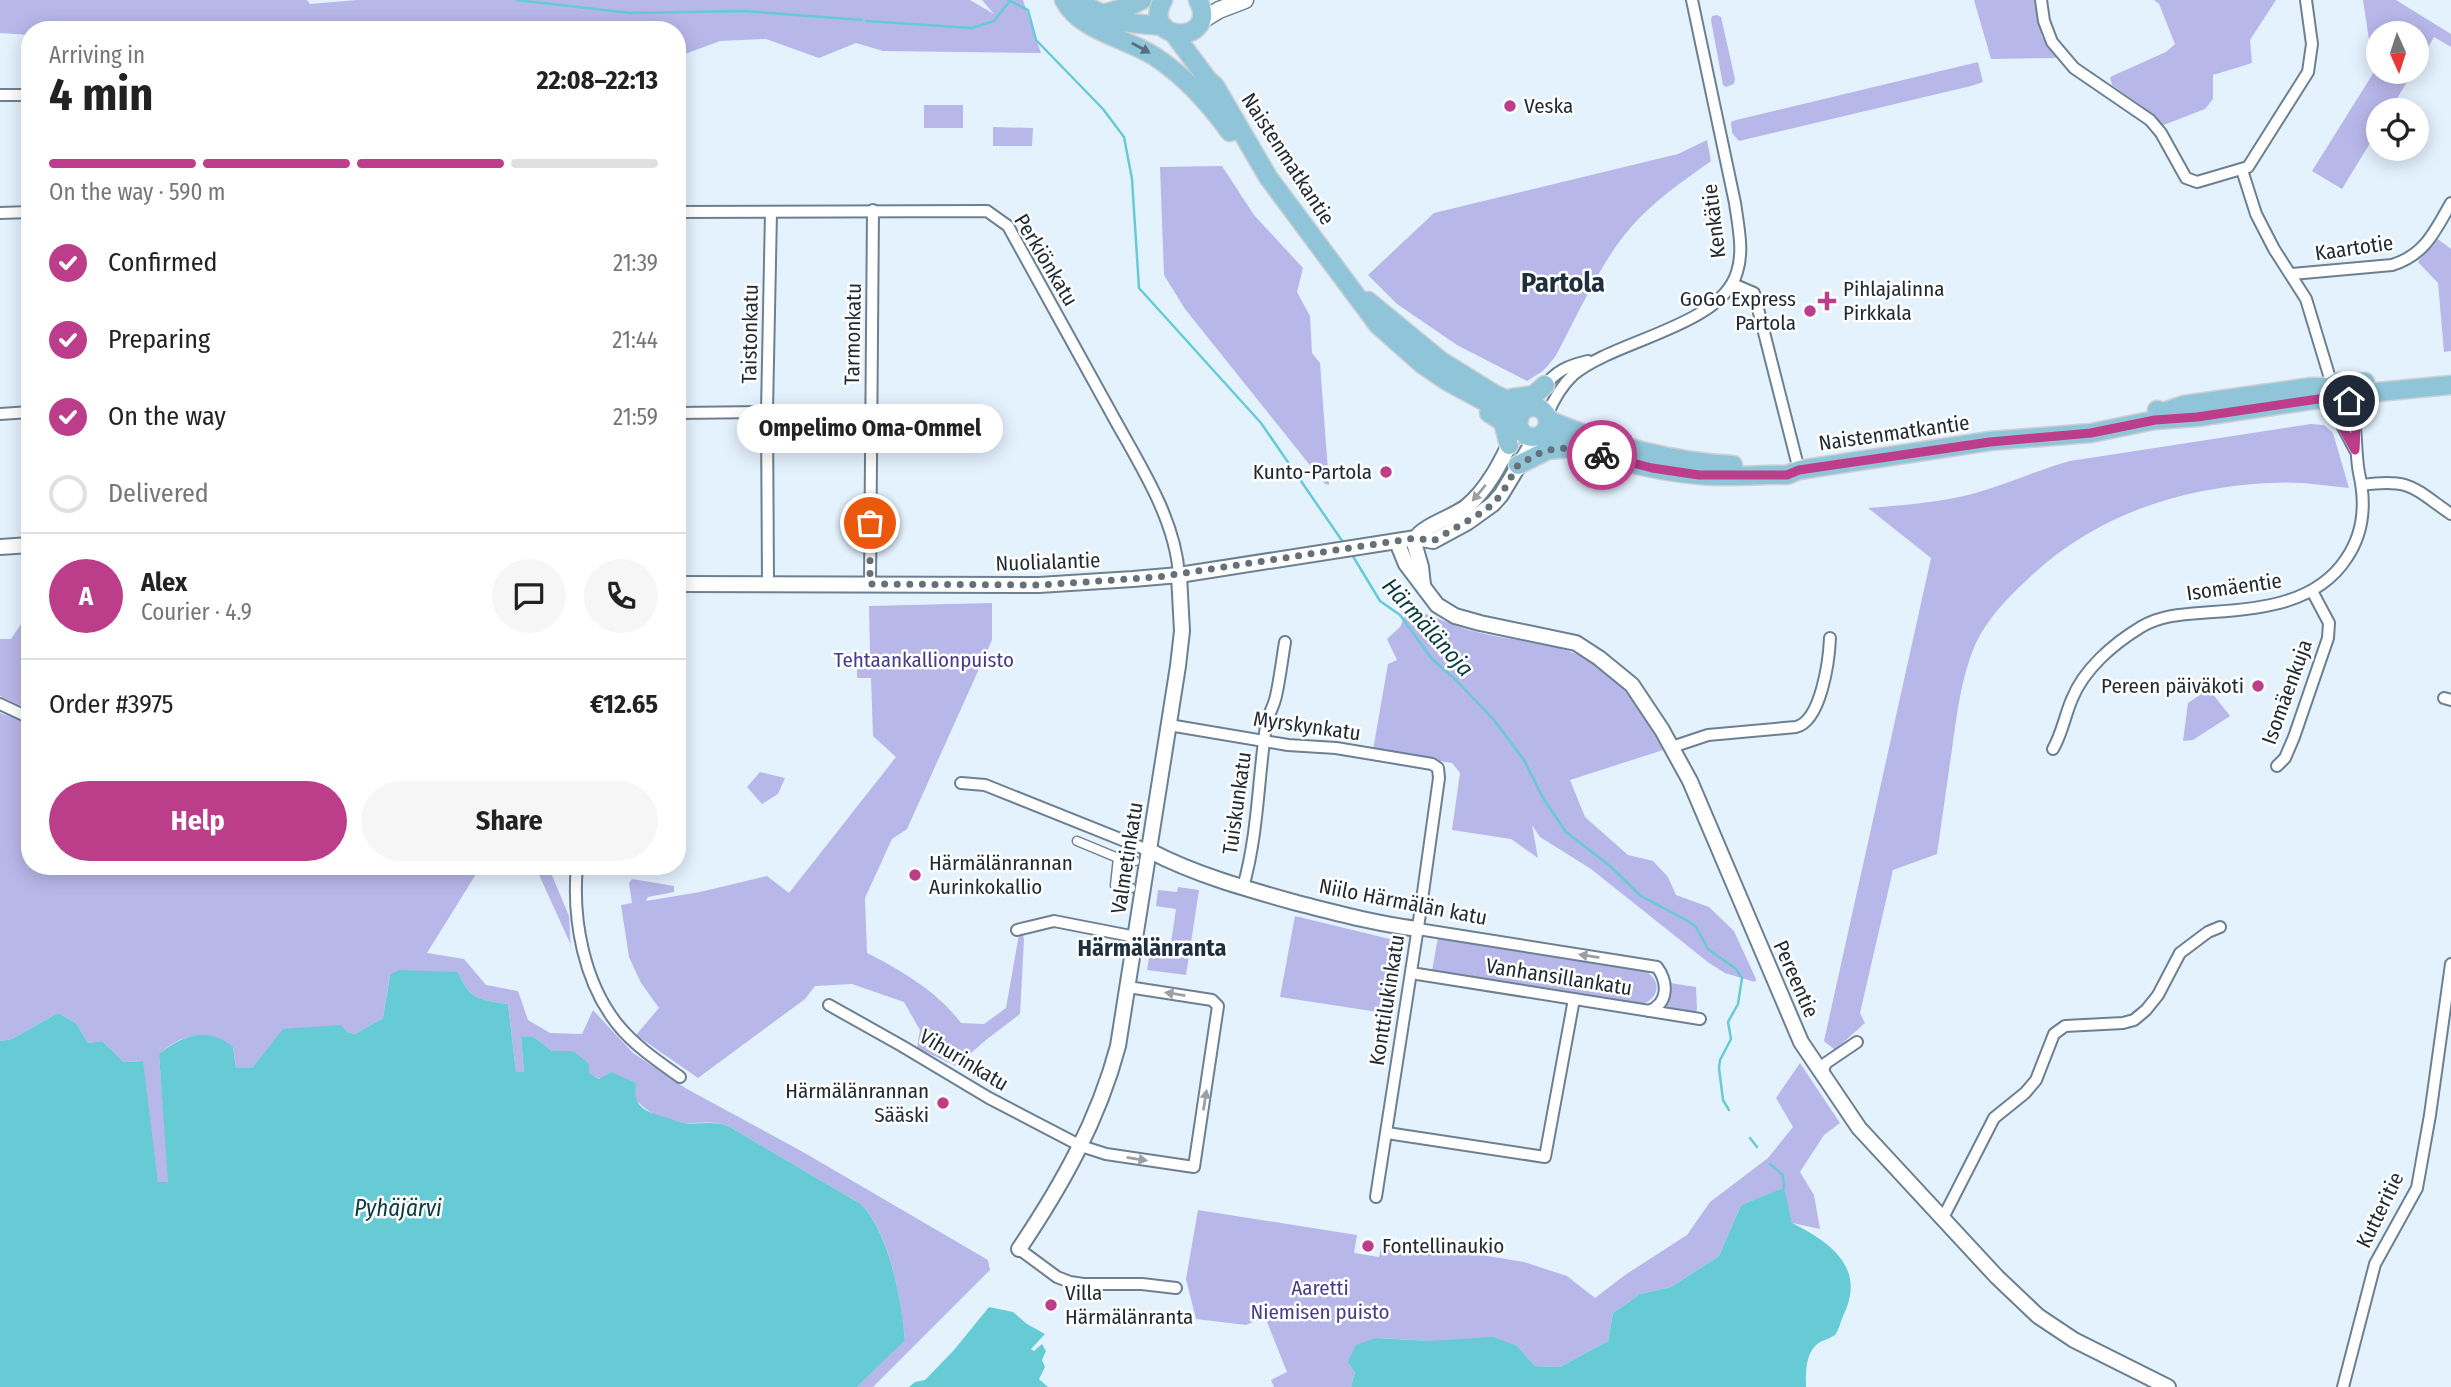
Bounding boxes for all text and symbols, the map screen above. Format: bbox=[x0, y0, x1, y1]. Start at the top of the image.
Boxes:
north arrow bbox=[2366, 21, 2429, 84]
map controls bbox=[2366, 21, 2429, 161]
text: Arriving in bbox=[49, 41, 145, 69]
one-way arrow bbox=[1131, 43, 1151, 54]
text: 22:08–22:13 bbox=[537, 65, 658, 96]
text: 4 min bbox=[49, 67, 153, 122]
street label: Naistenmatkantie bbox=[1236, 88, 1340, 230]
place label: Veska bbox=[1524, 93, 1573, 119]
marker: Veska bbox=[1502, 98, 1518, 114]
button: locate bbox=[2366, 98, 2429, 161]
text: On the way · 590 m bbox=[49, 178, 225, 206]
street label: Kenkätie bbox=[1697, 182, 1731, 260]
street label: Perkiönkatu bbox=[1008, 209, 1084, 311]
street label: Kaartotie bbox=[2313, 230, 2395, 266]
icon: check bbox=[49, 244, 87, 282]
text: Confirmed bbox=[108, 247, 218, 278]
text: 21:39 bbox=[613, 249, 658, 277]
district label: Partola bbox=[1521, 266, 1605, 299]
place label: Pihlajalinna Pirkkala bbox=[1843, 276, 1945, 326]
street label: Tarmonkatu bbox=[839, 283, 867, 385]
street label: Taistonkatu bbox=[736, 284, 764, 384]
place label: GoGo Express Partola bbox=[1680, 286, 1796, 336]
marker: Pihlajalinna Pirkkala bbox=[1817, 291, 1837, 311]
marker: GoGo Express Partola bbox=[1802, 303, 1818, 319]
icon: check bbox=[49, 321, 87, 359]
text: Preparing bbox=[108, 324, 210, 355]
text: 21:44 bbox=[612, 326, 658, 354]
pin bbox=[2319, 371, 2379, 431]
icon: home bbox=[2330, 382, 2368, 420]
icon: check bbox=[49, 398, 87, 436]
text: On the way bbox=[108, 401, 226, 432]
text: 21:59 bbox=[613, 403, 658, 431]
callout: Ompelimo Oma-Ommel bbox=[737, 404, 1003, 453]
street label: Naistenmatkantie bbox=[1817, 410, 1971, 456]
text: Ompelimo Oma-Ommel bbox=[759, 414, 981, 442]
courier bbox=[1567, 420, 1637, 490]
icon: bike bbox=[1583, 436, 1621, 474]
place label: Kunto-Partola bbox=[1253, 459, 1372, 485]
marker: Kunto-Partola bbox=[1378, 464, 1394, 480]
text: Delivered bbox=[108, 478, 209, 509]
one-way arrow bbox=[1472, 485, 1487, 502]
pin bbox=[840, 493, 900, 553]
icon: bag bbox=[851, 504, 889, 542]
street label: Nuolialantie bbox=[995, 547, 1101, 577]
button: chat bbox=[492, 559, 566, 633]
button: phone bbox=[584, 559, 658, 633]
text: Alex bbox=[141, 567, 187, 598]
street label: Isomäentie bbox=[2185, 567, 2283, 607]
water label: Härmälänoja bbox=[1376, 572, 1480, 682]
text: A bbox=[79, 581, 93, 612]
text: Courier · 4.9 bbox=[141, 598, 252, 626]
street label: Isomäenkuja bbox=[2256, 636, 2318, 748]
park label: Tehtaankallionpuisto bbox=[834, 647, 1014, 673]
place label: Pereen päiväkoti bbox=[2101, 673, 2244, 699]
marker: Pereen päiväkoti bbox=[2250, 678, 2266, 694]
text: Order #3975 bbox=[49, 689, 174, 720]
text: €12.65 bbox=[590, 689, 658, 720]
street label: Myrskynkatu bbox=[1252, 706, 1362, 746]
street label: Tuiskunkatu bbox=[1217, 750, 1257, 856]
button: Help bbox=[49, 781, 347, 861]
button: Share bbox=[361, 781, 658, 861]
street label: Valmetinkatu bbox=[1105, 800, 1149, 916]
place label: Härmälänrannan Aurinkokallio bbox=[929, 850, 1073, 900]
marker: Härmälänrannan Aurinkokallio bbox=[907, 867, 923, 883]
street label: Niilo Härmälän katu bbox=[1317, 873, 1489, 931]
street label: Konttilukinkatu bbox=[1364, 933, 1410, 1067]
district label: Härmälänranta bbox=[1078, 934, 1226, 962]
street label: Pereentie bbox=[1767, 936, 1825, 1022]
one-way arrow bbox=[1578, 950, 1600, 961]
street label: Vanhansillankatu bbox=[1484, 953, 1634, 1001]
one-way arrow bbox=[1164, 988, 1186, 999]
street label: Vihurinkatu bbox=[915, 1023, 1013, 1097]
place label: Härmälänrannan Sääski bbox=[785, 1078, 929, 1128]
one-way arrow bbox=[1200, 1089, 1211, 1111]
marker: Härmälänrannan Sääski bbox=[935, 1095, 951, 1111]
one-way arrow bbox=[1126, 1154, 1148, 1165]
street label: Kutteritie bbox=[2351, 1168, 2409, 1252]
water label: Pyhäjärvi bbox=[354, 1194, 442, 1222]
place label: Fontellinaukio bbox=[1382, 1233, 1504, 1259]
marker: Fontellinaukio bbox=[1360, 1238, 1376, 1254]
park label: Aaretti Niemisen puisto bbox=[1250, 1275, 1390, 1325]
place label: Villa Härmälänranta bbox=[1065, 1280, 1193, 1330]
marker: Villa Härmälänranta bbox=[1043, 1297, 1059, 1313]

